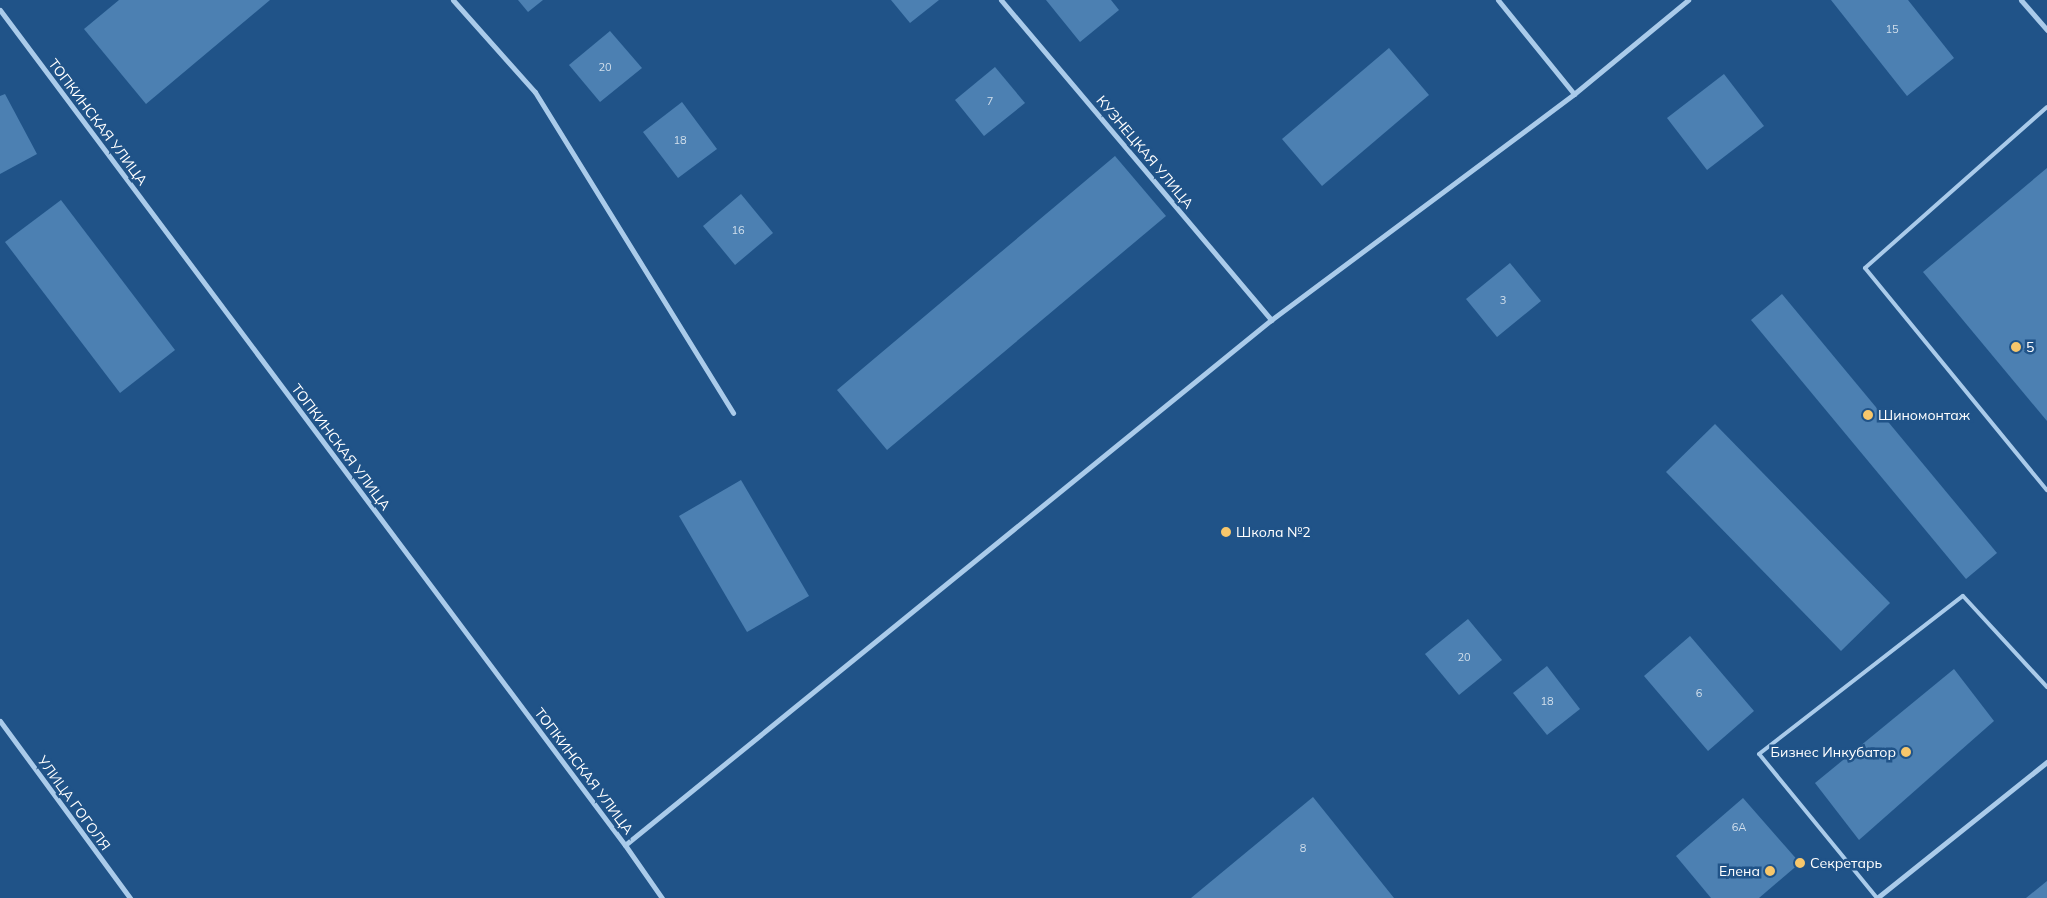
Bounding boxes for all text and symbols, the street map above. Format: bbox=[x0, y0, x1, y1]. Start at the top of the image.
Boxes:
house number: 15 bbox=[1885, 22, 1899, 36]
street label: ТОПКИНСКАЯ УЛИЦА bbox=[45, 56, 151, 188]
house number: 20 bbox=[598, 60, 612, 74]
street label: КУЗНЕЦКАЯ УЛИЦА bbox=[1093, 92, 1197, 212]
house number: 7 bbox=[987, 94, 993, 108]
house number: 18 bbox=[673, 133, 687, 147]
house number: 16 bbox=[731, 223, 745, 237]
house number: 3 bbox=[1500, 293, 1506, 307]
place label: 5 bbox=[2026, 339, 2034, 355]
marker: 5 bbox=[2010, 341, 2022, 353]
street label: ТОПКИНСКАЯ УЛИЦА bbox=[288, 381, 394, 513]
place label: Шиномонтаж bbox=[1878, 407, 1970, 423]
marker: Шиномонтаж bbox=[1862, 409, 1874, 421]
place label: Школа №2 bbox=[1236, 524, 1311, 540]
marker: Школа №2 bbox=[1220, 526, 1232, 538]
house number: 20 bbox=[1457, 650, 1471, 664]
house number: 6 bbox=[1696, 686, 1702, 700]
house number: 18 bbox=[1540, 694, 1554, 708]
street label: ТОПКИНСКАЯ УЛИЦА bbox=[531, 705, 637, 837]
place label: Бизнес Инкубатор bbox=[1771, 744, 1896, 760]
marker: Бизнес Инкубатор bbox=[1900, 746, 1912, 758]
street label: УЛИЦА ГОГОЛЯ bbox=[34, 752, 114, 854]
house number: 6А bbox=[1732, 820, 1746, 834]
house number: 8 bbox=[1300, 841, 1306, 855]
place label: Секретарь bbox=[1810, 855, 1882, 871]
marker: Секретарь bbox=[1794, 857, 1806, 869]
place label: Елена bbox=[1719, 863, 1760, 879]
marker: Елена bbox=[1764, 865, 1776, 877]

